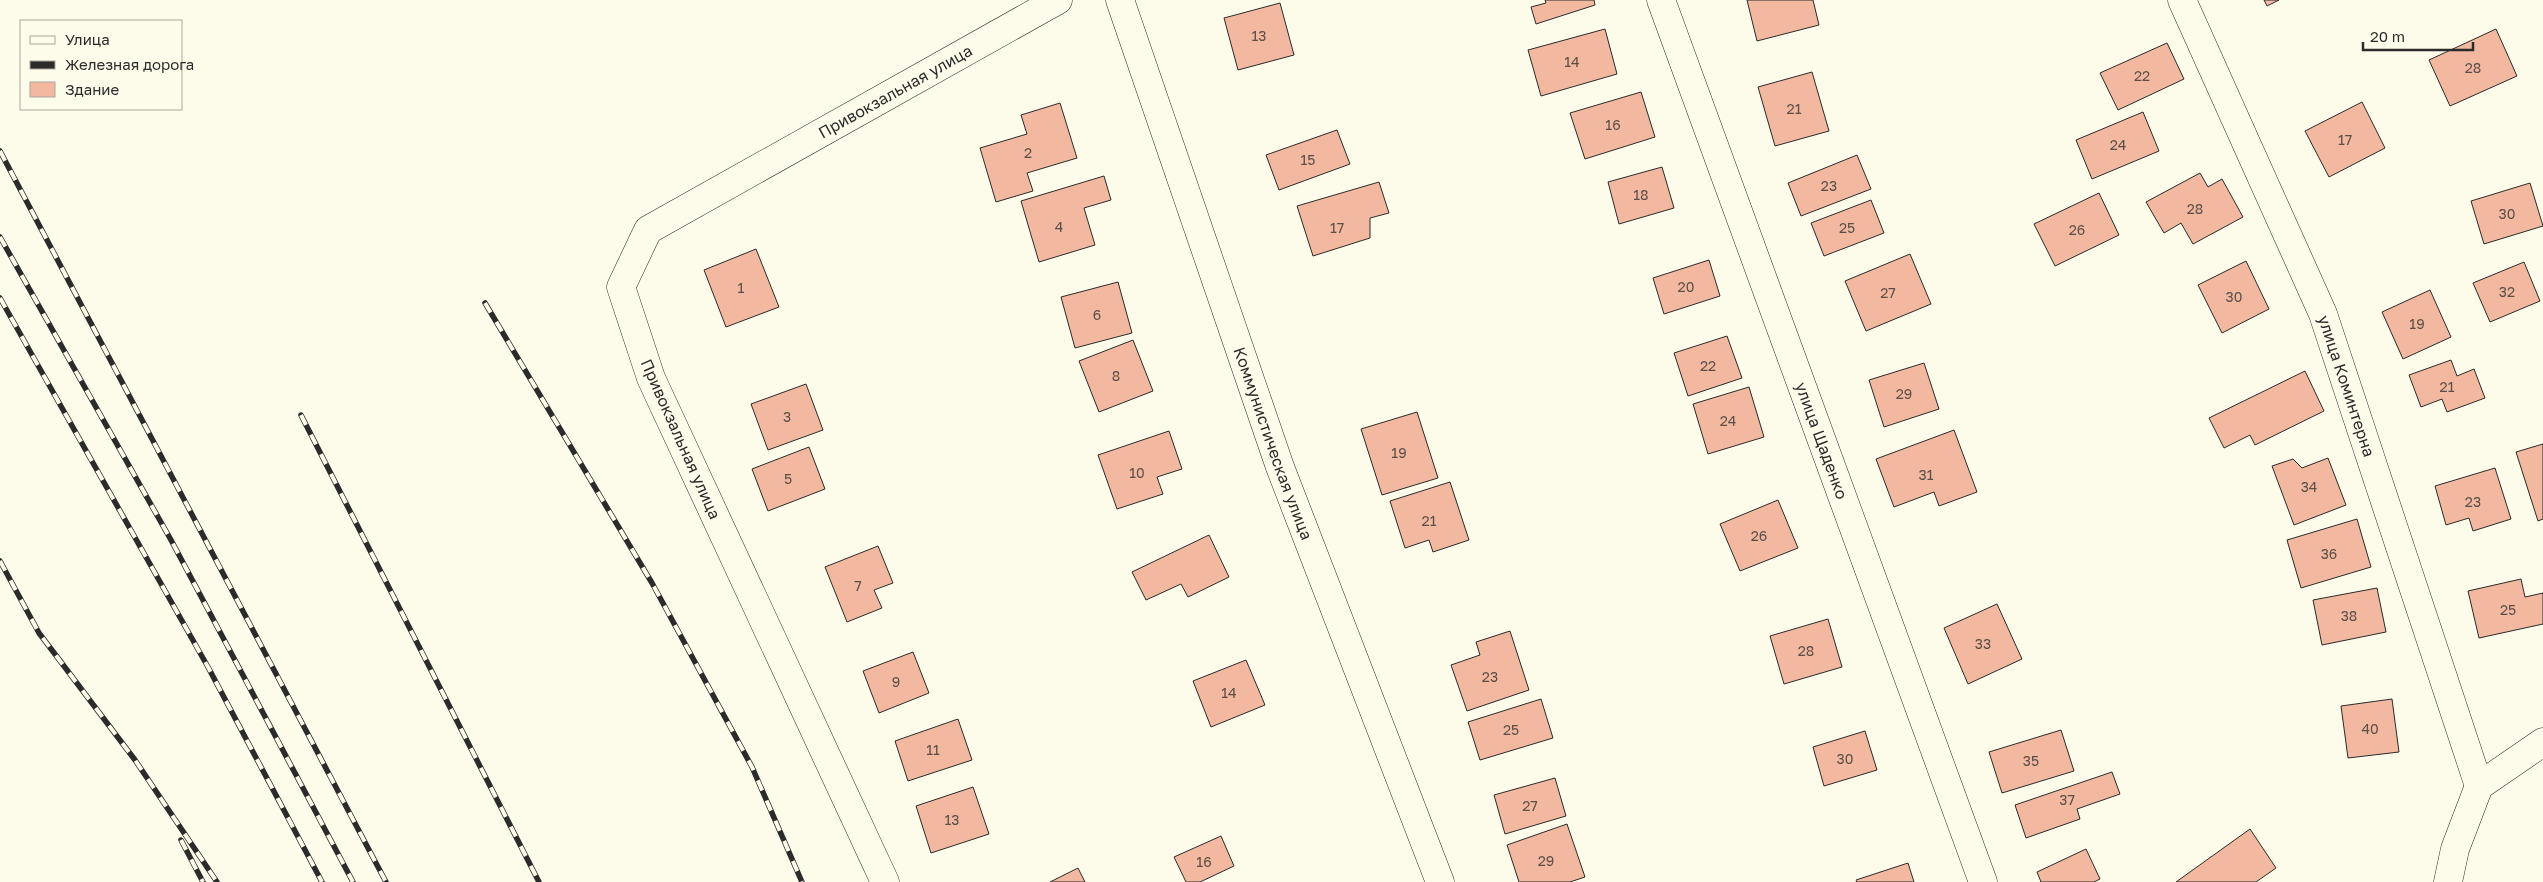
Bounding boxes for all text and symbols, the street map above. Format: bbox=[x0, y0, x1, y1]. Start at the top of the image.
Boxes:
legend bbox=[20, 20, 182, 110]
scale bar bbox=[2363, 20, 2473, 52]
house number: 13 bbox=[1252, 27, 1266, 44]
text: 20 m bbox=[2370, 27, 2405, 45]
text: Улица bbox=[65, 30, 110, 48]
street label: Привокзальная улица bbox=[815, 40, 976, 142]
house number: 14 bbox=[1564, 53, 1580, 70]
text: Железная дорога bbox=[65, 55, 194, 73]
house number: 28 bbox=[2465, 59, 2481, 76]
house number: 22 bbox=[2134, 67, 2150, 84]
text: Здание bbox=[65, 80, 119, 98]
house number: 21 bbox=[1787, 100, 1802, 117]
house number: 16 bbox=[1605, 116, 1621, 133]
house number: 17 bbox=[2338, 131, 2352, 148]
house number: 24 bbox=[2110, 136, 2126, 153]
house number: 2 bbox=[1024, 144, 1032, 161]
house number: 15 bbox=[1301, 151, 1315, 168]
house number: 23 bbox=[1821, 177, 1837, 194]
house number: 18 bbox=[1633, 186, 1649, 203]
house number: 28 bbox=[2187, 200, 2203, 217]
house number: 30 bbox=[2499, 205, 2515, 222]
house number: 4 bbox=[1055, 218, 1063, 235]
house number: 17 bbox=[1330, 219, 1344, 236]
house number: 25 bbox=[1839, 219, 1855, 236]
house number: 26 bbox=[2069, 221, 2085, 238]
house number: 20 bbox=[1678, 278, 1694, 295]
house number: 1 bbox=[738, 279, 745, 296]
house number: 32 bbox=[2499, 283, 2515, 300]
house number: 27 bbox=[1880, 284, 1896, 301]
house number: 30 bbox=[2226, 288, 2242, 305]
house number: 6 bbox=[1093, 306, 1101, 323]
street label: улица Коминтерна bbox=[2314, 313, 2380, 459]
house number: 19 bbox=[2409, 315, 2425, 332]
street label: Коммунистическая улица bbox=[1230, 344, 1317, 543]
street label: Привокзальная улица bbox=[637, 356, 725, 522]
house number: 22 bbox=[1700, 357, 1716, 374]
house number: 8 bbox=[1112, 367, 1120, 384]
house number: 21 bbox=[2440, 378, 2455, 395]
street label: улица Щаденко bbox=[1791, 379, 1852, 502]
house number: 29 bbox=[1896, 385, 1912, 402]
house number: 3 bbox=[783, 408, 791, 425]
house number: 24 bbox=[1720, 412, 1736, 429]
house number: 19 bbox=[1391, 444, 1407, 461]
house number: 10 bbox=[1129, 464, 1145, 481]
house number: 31 bbox=[1919, 466, 1934, 483]
house number: 5 bbox=[784, 470, 792, 487]
house number: 34 bbox=[2301, 478, 2317, 495]
house number: 23 bbox=[2465, 493, 2481, 510]
house number: 21 bbox=[1422, 512, 1437, 529]
house number: 26 bbox=[1751, 527, 1767, 544]
house number: 36 bbox=[2321, 545, 2337, 562]
house number: 7 bbox=[854, 577, 862, 594]
house number: 25 bbox=[2500, 601, 2516, 618]
house number: 38 bbox=[2341, 607, 2357, 624]
house number: 33 bbox=[1975, 635, 1991, 652]
house number: 28 bbox=[1798, 642, 1814, 659]
house number: 23 bbox=[1482, 668, 1498, 685]
house number: 9 bbox=[892, 673, 900, 690]
house number: 14 bbox=[1221, 684, 1237, 701]
house number: 40 bbox=[2361, 720, 2379, 737]
house number: 25 bbox=[1503, 721, 1519, 738]
house number: 11 bbox=[926, 741, 940, 758]
house number: 30 bbox=[1837, 750, 1853, 767]
house number: 35 bbox=[2023, 752, 2039, 769]
house number: 37 bbox=[2059, 791, 2075, 808]
house number: 27 bbox=[1522, 797, 1538, 814]
house number: 13 bbox=[945, 811, 959, 828]
house number: 29 bbox=[1538, 852, 1554, 869]
house number: 16 bbox=[1196, 853, 1212, 870]

